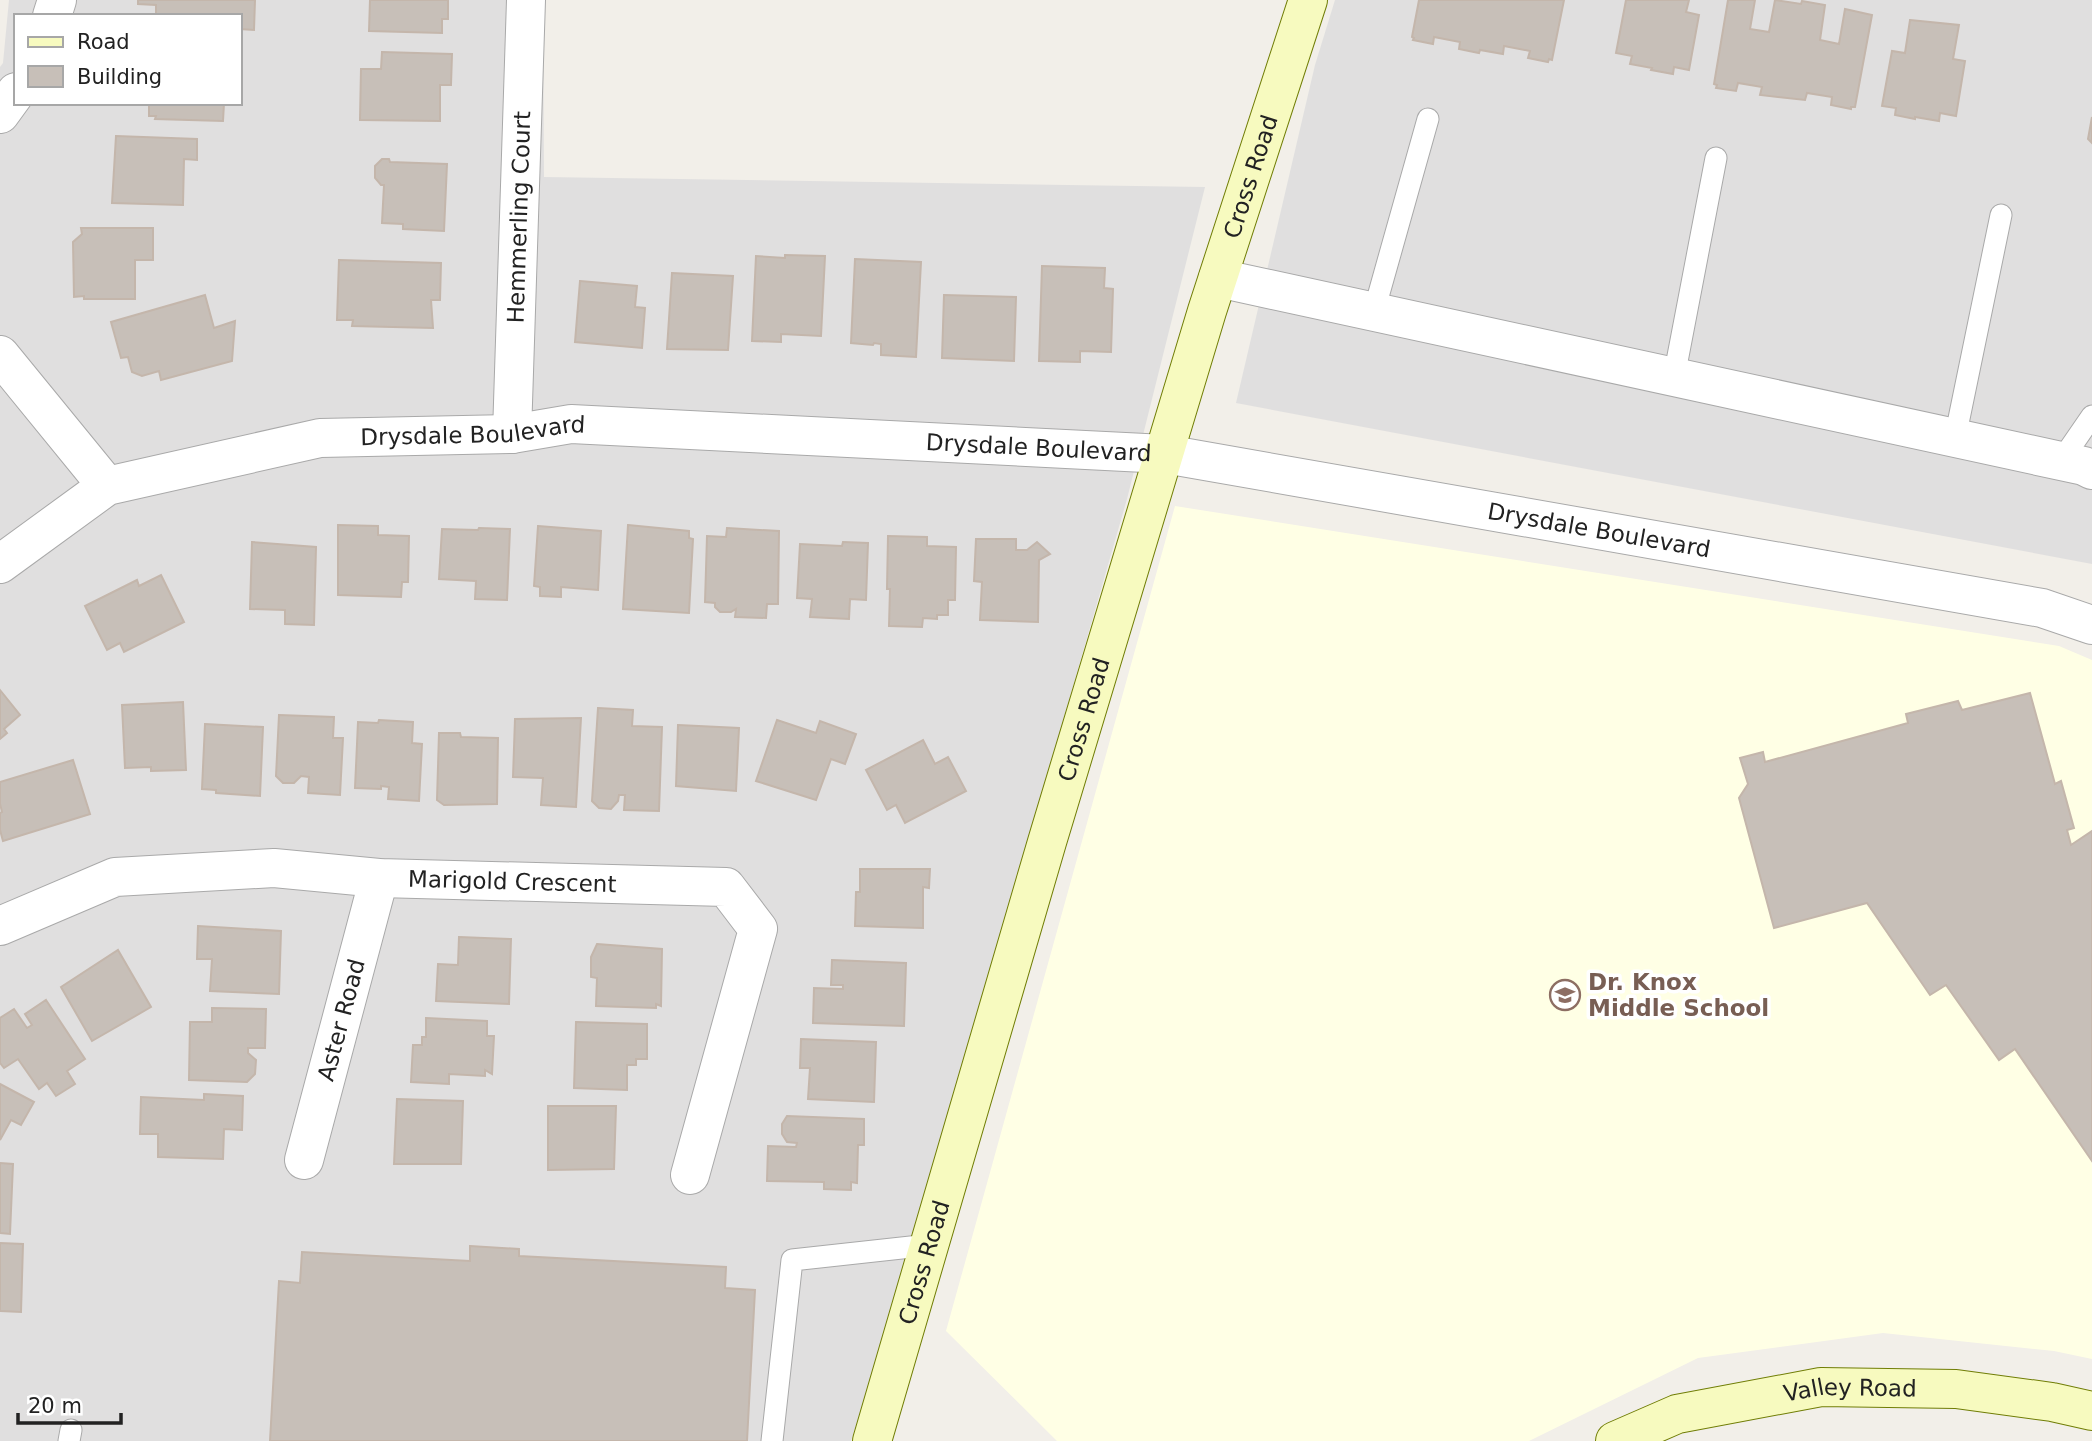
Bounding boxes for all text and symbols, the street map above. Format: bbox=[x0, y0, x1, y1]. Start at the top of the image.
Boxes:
legend bbox=[14, 14, 242, 105]
text: Road bbox=[77, 30, 130, 54]
text: Building bbox=[77, 65, 162, 89]
street label: Hemmerling Court bbox=[503, 111, 535, 324]
street label: Cross Road bbox=[1219, 112, 1283, 241]
street label: Drysdale Boulevard bbox=[360, 411, 586, 450]
street label: Drysdale Boulevard bbox=[925, 429, 1152, 466]
street label: Drysdale Boulevard bbox=[1486, 498, 1712, 563]
street label: Cross Road bbox=[1053, 654, 1115, 785]
street label: Marigold Crescent bbox=[408, 866, 617, 897]
street label: Aster Road bbox=[313, 956, 370, 1084]
place label: Dr. Knox Middle School bbox=[1588, 969, 1769, 1021]
school or university icon: Dr. Knox Middle School bbox=[1548, 978, 1582, 1012]
street label: Cross Road bbox=[894, 1197, 955, 1328]
street label: Valley Road bbox=[1781, 1374, 1917, 1407]
scale bar bbox=[18, 1382, 121, 1426]
text: 20 m bbox=[28, 1394, 82, 1418]

